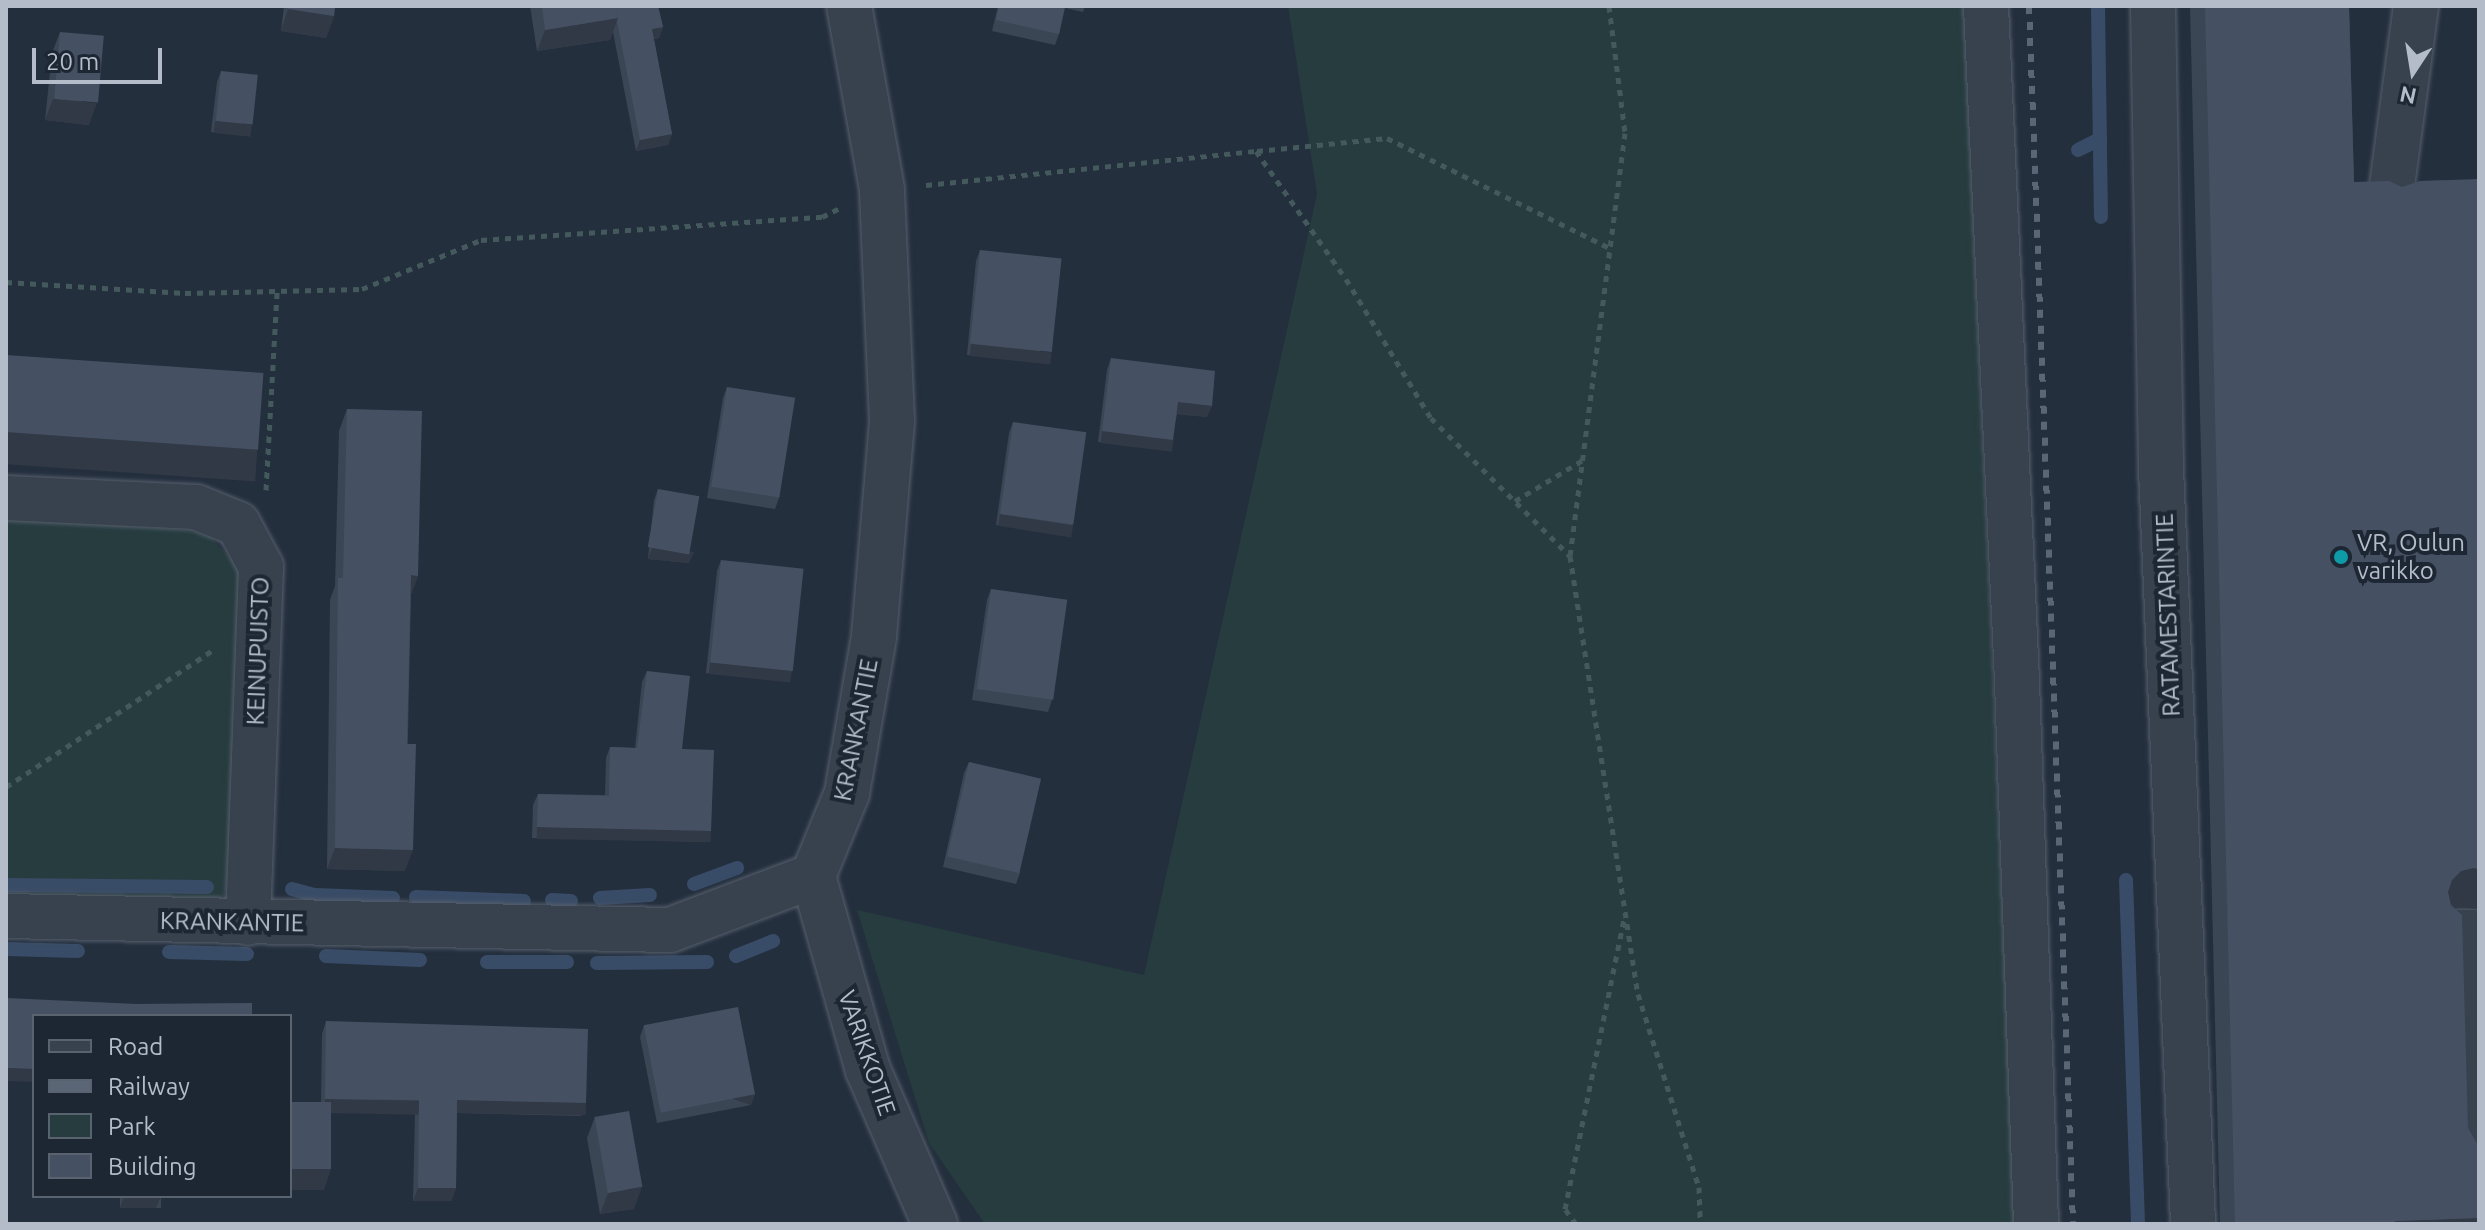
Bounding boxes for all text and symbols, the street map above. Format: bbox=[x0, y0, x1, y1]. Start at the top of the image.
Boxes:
scale bar bbox=[36, 32, 166, 82]
north arrow bbox=[2373, 32, 2453, 112]
text: 20 m bbox=[46, 48, 99, 75]
text: N bbox=[2397, 82, 2419, 110]
street label: RATAMESTARINTIE bbox=[2150, 513, 2186, 717]
place label: VR, Oulun varikko bbox=[2357, 529, 2465, 585]
marker: VR, Oulun varikko bbox=[2332, 548, 2350, 566]
street label: KEINUPUISTO bbox=[241, 576, 275, 726]
street label: KRANKANTIE bbox=[828, 657, 884, 803]
street label: KRANKANTIE bbox=[160, 906, 304, 938]
street label: VARIKKOTIE bbox=[832, 987, 902, 1119]
legend bbox=[32, 1014, 292, 1198]
text: Road bbox=[108, 1033, 163, 1060]
text: Railway bbox=[108, 1073, 190, 1100]
text: Park bbox=[108, 1113, 156, 1140]
text: Building bbox=[108, 1153, 196, 1180]

